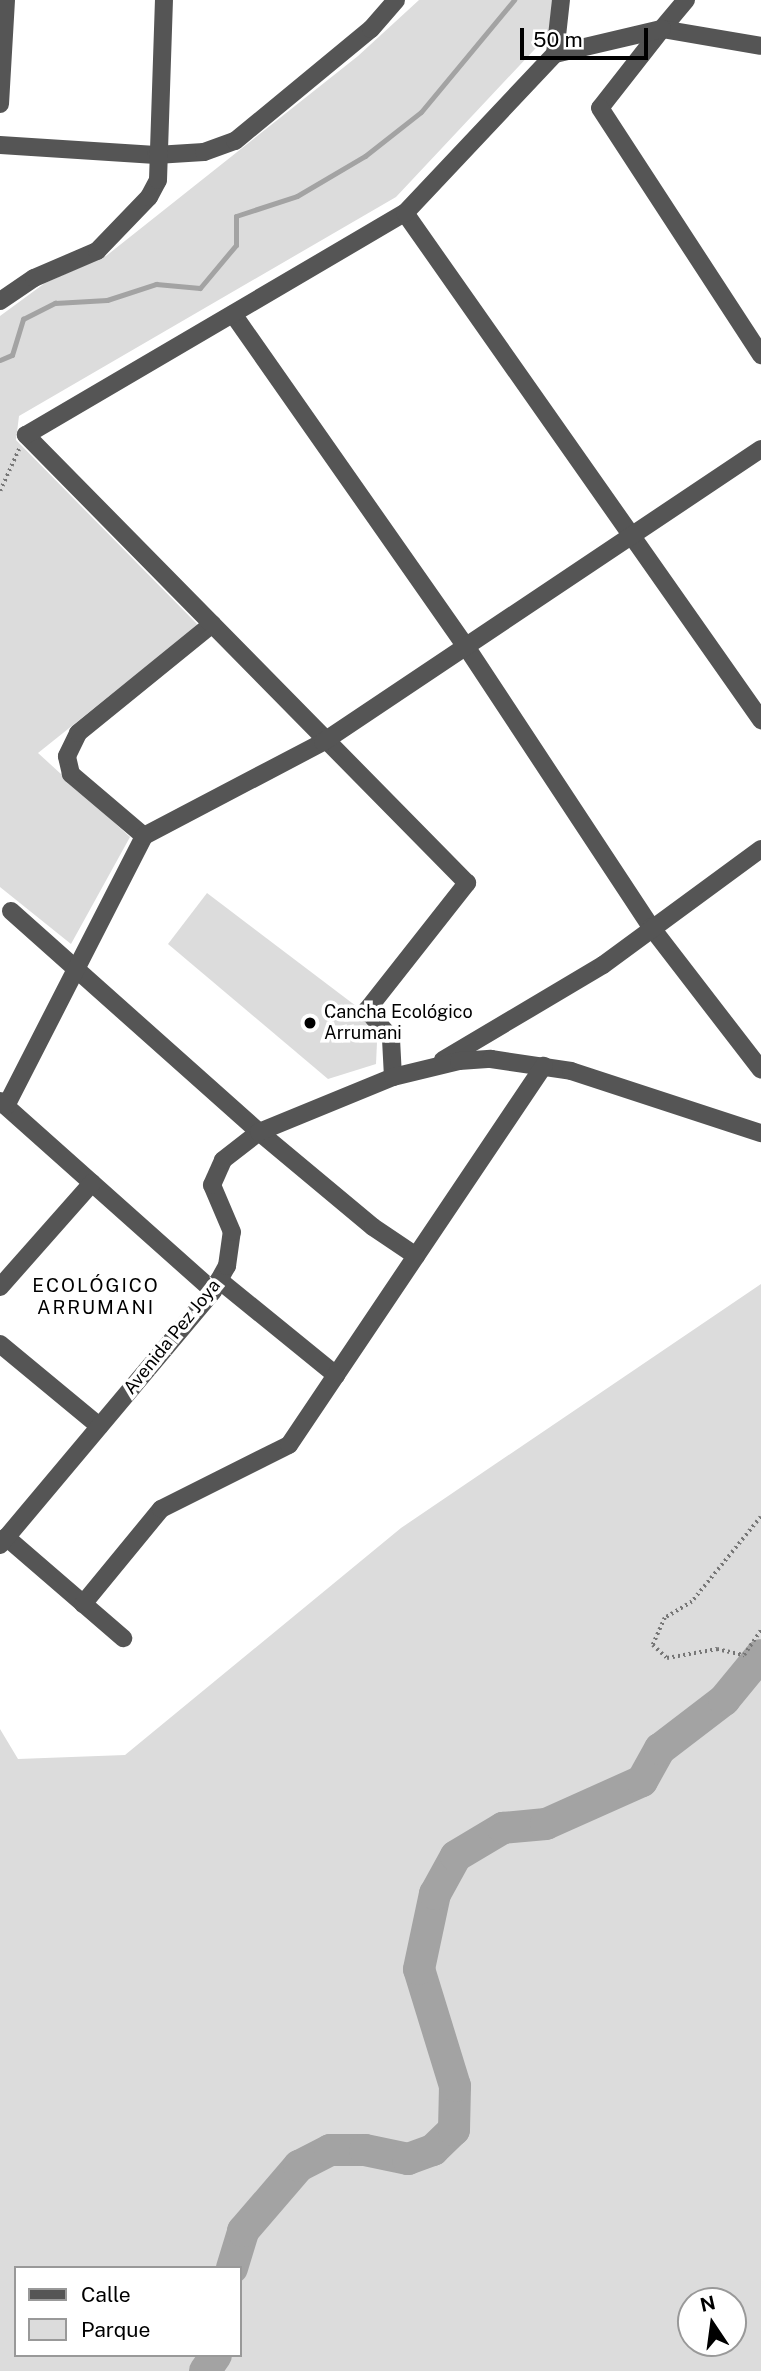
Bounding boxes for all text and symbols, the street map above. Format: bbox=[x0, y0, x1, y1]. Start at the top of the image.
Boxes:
scale bar bbox=[523, 14, 651, 58]
text: 50 m bbox=[533, 27, 583, 52]
place label: Cancha Ecológico Arrumani bbox=[324, 1002, 473, 1044]
marker: Cancha Ecológico Arrumani bbox=[302, 1015, 318, 1031]
district label: ECOLÓGICO ARRUMANI bbox=[33, 1275, 159, 1319]
street label: Avenida Pez Joya bbox=[119, 1275, 225, 1399]
legend bbox=[14, 2266, 242, 2357]
text: Calle bbox=[81, 2282, 131, 2307]
north arrow bbox=[677, 2287, 747, 2357]
text: N bbox=[698, 2291, 717, 2316]
text: Parque bbox=[81, 2317, 150, 2342]

